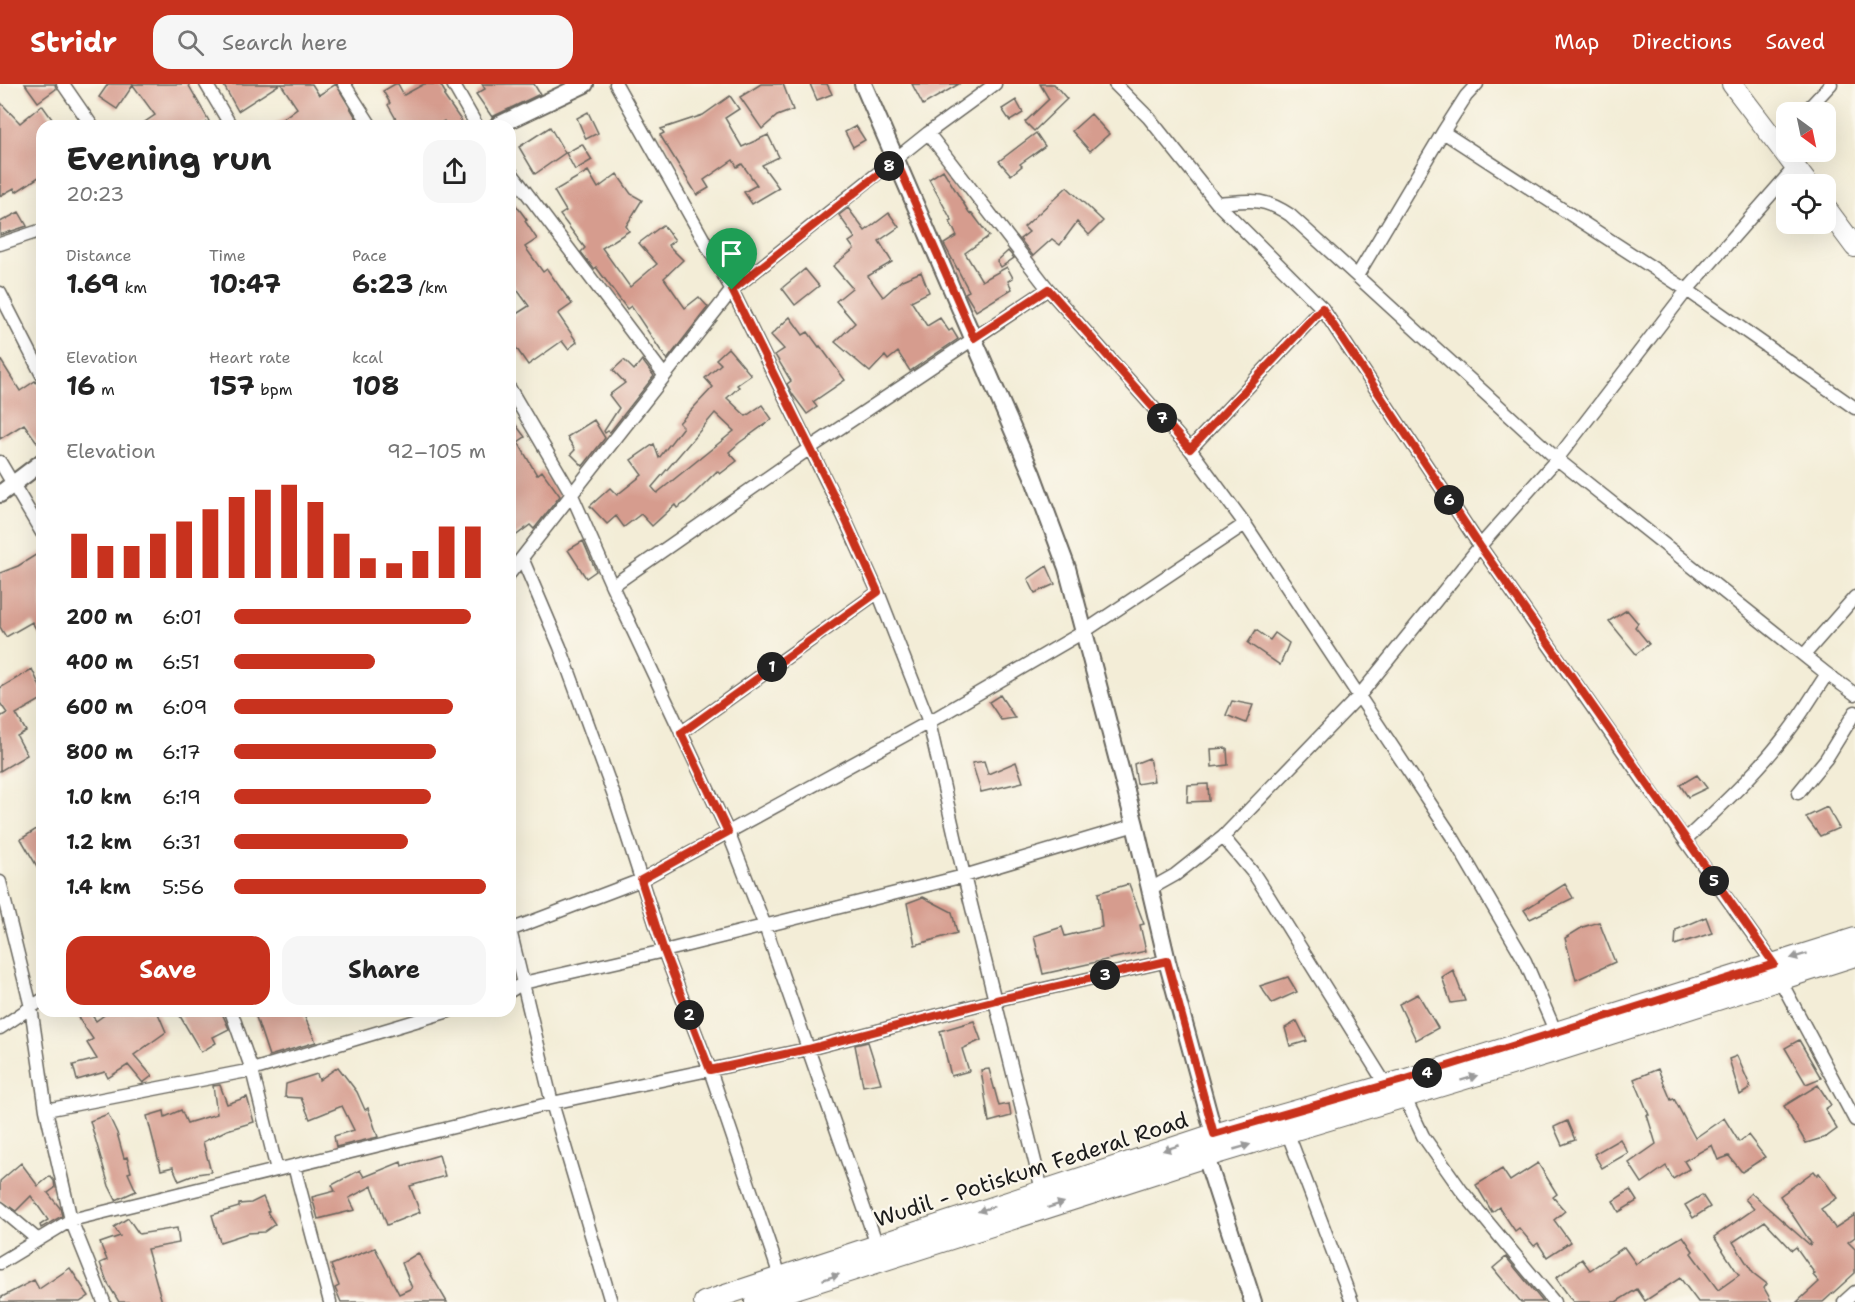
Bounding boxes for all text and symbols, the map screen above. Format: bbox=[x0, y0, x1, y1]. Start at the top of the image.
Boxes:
search box bbox=[153, 15, 573, 69]
text: Stridr bbox=[30, 23, 117, 61]
icon: search bbox=[174, 26, 207, 59]
text: Search here bbox=[222, 28, 348, 57]
text: Map bbox=[1554, 28, 1599, 56]
text: Directions bbox=[1632, 28, 1732, 56]
text: Saved bbox=[1765, 28, 1825, 56]
north arrow bbox=[1776, 102, 1836, 162]
map controls bbox=[1776, 102, 1836, 234]
text: Evening run bbox=[66, 136, 272, 181]
button: share bbox=[423, 140, 486, 203]
pin: 8 bbox=[874, 151, 904, 181]
text: 8 bbox=[883, 155, 895, 176]
button: locate bbox=[1776, 174, 1836, 234]
text: 20:23 bbox=[66, 181, 124, 207]
pin bbox=[706, 228, 757, 290]
icon: arrive bbox=[715, 237, 748, 270]
text: Distance bbox=[66, 245, 132, 266]
text: Time bbox=[209, 245, 246, 266]
text: Pace bbox=[352, 245, 387, 266]
text: 1.69 bbox=[66, 266, 119, 301]
text: 10:47 bbox=[209, 266, 281, 301]
text: 6:23 bbox=[352, 266, 414, 301]
text: km bbox=[119, 277, 147, 298]
text: /km bbox=[414, 277, 448, 298]
text: Elevation bbox=[66, 347, 138, 368]
text: Heart rate bbox=[209, 347, 291, 368]
text: kcal bbox=[352, 347, 383, 368]
text: 16 bbox=[66, 368, 95, 403]
text: 157 bbox=[209, 368, 255, 403]
text: 108 bbox=[352, 368, 399, 403]
text: m bbox=[95, 379, 115, 400]
text: bpm bbox=[255, 379, 292, 400]
pin: 7 bbox=[1147, 403, 1177, 433]
text: 7 bbox=[1156, 407, 1168, 428]
text: Elevation bbox=[66, 438, 156, 464]
text: 92–105 m bbox=[387, 438, 486, 464]
pin: 6 bbox=[1434, 485, 1464, 515]
text: 6 bbox=[1443, 489, 1455, 510]
text: 200 m bbox=[66, 604, 133, 630]
text: 6:01 bbox=[162, 604, 202, 630]
text: 400 m bbox=[66, 649, 133, 675]
text: 6:51 bbox=[162, 649, 200, 675]
pin: 1 bbox=[757, 652, 787, 682]
text: 1 bbox=[768, 656, 776, 677]
text: 600 m bbox=[66, 694, 133, 720]
text: 6:09 bbox=[162, 694, 208, 720]
text: 800 m bbox=[66, 739, 133, 765]
text: 6:17 bbox=[162, 739, 201, 765]
text: 1.0 km bbox=[66, 784, 131, 810]
text: 6:19 bbox=[162, 784, 201, 810]
text: 1.2 km bbox=[66, 829, 132, 855]
text: 6:31 bbox=[162, 829, 201, 855]
pin: 5 bbox=[1699, 866, 1729, 896]
text: 5 bbox=[1709, 870, 1719, 891]
text: 1.4 km bbox=[66, 874, 131, 900]
text: 5:56 bbox=[162, 874, 205, 900]
button: Save bbox=[66, 936, 270, 1005]
button: Share bbox=[282, 936, 486, 1005]
one-way arrow bbox=[1790, 952, 1808, 961]
pin: 3 bbox=[1090, 960, 1120, 990]
text: 3 bbox=[1099, 964, 1111, 985]
pin: 2 bbox=[674, 1000, 704, 1030]
text: 2 bbox=[683, 1004, 695, 1025]
pin: 4 bbox=[1412, 1058, 1442, 1088]
text: 4 bbox=[1421, 1062, 1433, 1083]
one-way arrow bbox=[1460, 1073, 1478, 1082]
street label: Wudil - Potiskum Federal Road bbox=[871, 1105, 1192, 1234]
one-way arrow bbox=[1234, 1142, 1252, 1151]
one-way arrow bbox=[1162, 1144, 1180, 1154]
one-way arrow bbox=[1047, 1200, 1065, 1209]
one-way arrow bbox=[977, 1205, 995, 1214]
one-way arrow bbox=[822, 1272, 840, 1282]

